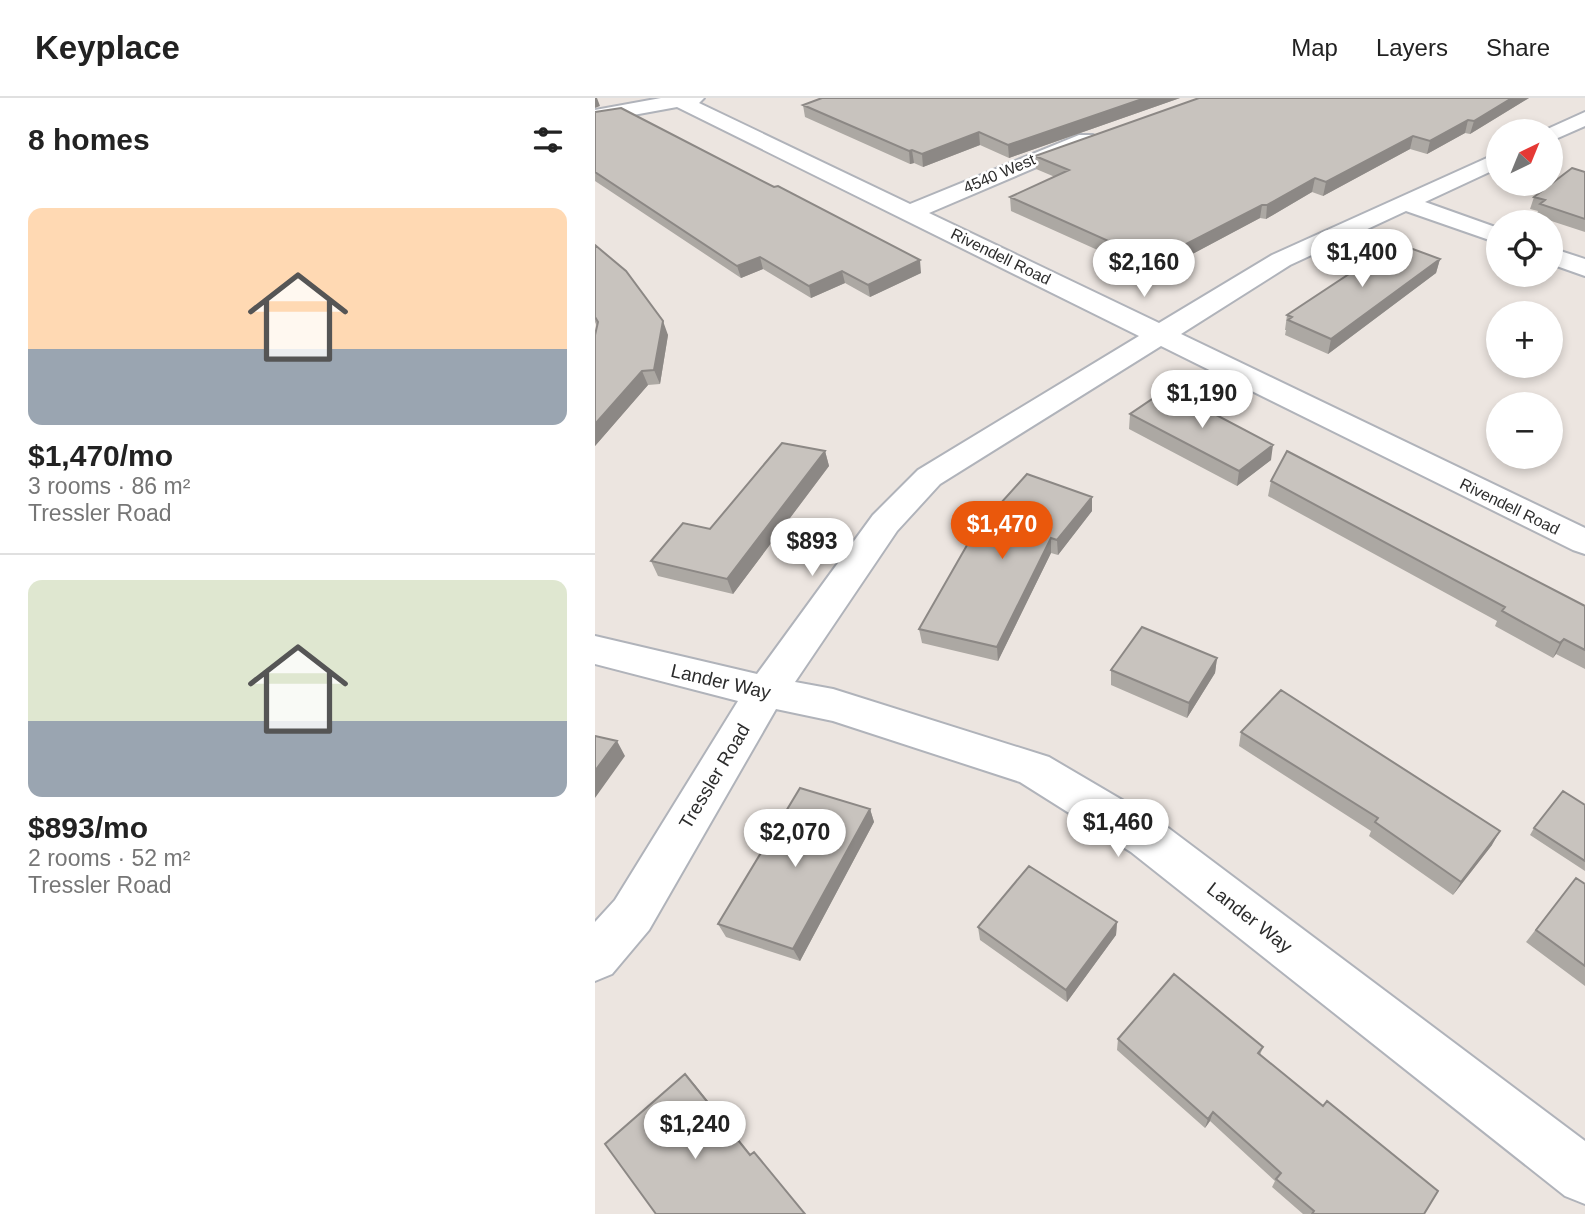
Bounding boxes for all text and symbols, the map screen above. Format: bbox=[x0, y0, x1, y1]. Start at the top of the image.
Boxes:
text: Keyplace bbox=[35, 29, 180, 66]
text: Map bbox=[1291, 34, 1338, 61]
text: Layers bbox=[1376, 34, 1448, 61]
text: Share bbox=[1486, 34, 1550, 61]
north arrow bbox=[1486, 119, 1563, 196]
map controls bbox=[1486, 119, 1563, 469]
icon: filters bbox=[529, 121, 567, 159]
text: 8 homes bbox=[28, 123, 150, 156]
street label: 4540 West bbox=[961, 151, 1038, 196]
button: locate bbox=[1486, 210, 1563, 287]
street label: Rivendell Road bbox=[948, 225, 1053, 288]
pin: $1,400 bbox=[1305, 230, 1419, 289]
text: $1,400 bbox=[1327, 239, 1397, 265]
pin: $2,160 bbox=[1087, 240, 1201, 299]
text: $2,160 bbox=[1109, 249, 1179, 275]
icon: home bbox=[235, 254, 361, 380]
button: + bbox=[1486, 301, 1563, 378]
pin: $1,190 bbox=[1145, 370, 1259, 430]
text: $1,190 bbox=[1167, 380, 1237, 406]
button: − bbox=[1486, 392, 1563, 469]
text: $1,470/mo bbox=[28, 439, 173, 472]
text: 3 rooms · 86 m² bbox=[28, 473, 190, 499]
street label: Rivendell Road bbox=[1457, 475, 1562, 538]
text: Tressler Road bbox=[28, 500, 172, 526]
pin: $1,470 bbox=[945, 502, 1059, 561]
text: $1,470 bbox=[967, 511, 1037, 537]
pin: $893 bbox=[771, 518, 853, 578]
text: $893 bbox=[786, 528, 838, 554]
icon: home bbox=[235, 626, 361, 752]
street label: Lander Way bbox=[669, 660, 773, 703]
street label: Tressler Road bbox=[675, 720, 754, 833]
pin: $1,460 bbox=[1061, 800, 1175, 859]
text: $1,460 bbox=[1083, 809, 1153, 835]
pin: $2,070 bbox=[738, 810, 852, 869]
text: $893/mo bbox=[28, 811, 148, 844]
text: $2,070 bbox=[760, 819, 830, 845]
text: 2 rooms · 52 m² bbox=[28, 845, 190, 871]
text: Tressler Road bbox=[28, 872, 172, 898]
street label: Lander Way bbox=[1203, 878, 1297, 957]
pin: $1,240 bbox=[638, 1102, 752, 1161]
text: $1,240 bbox=[660, 1111, 730, 1137]

